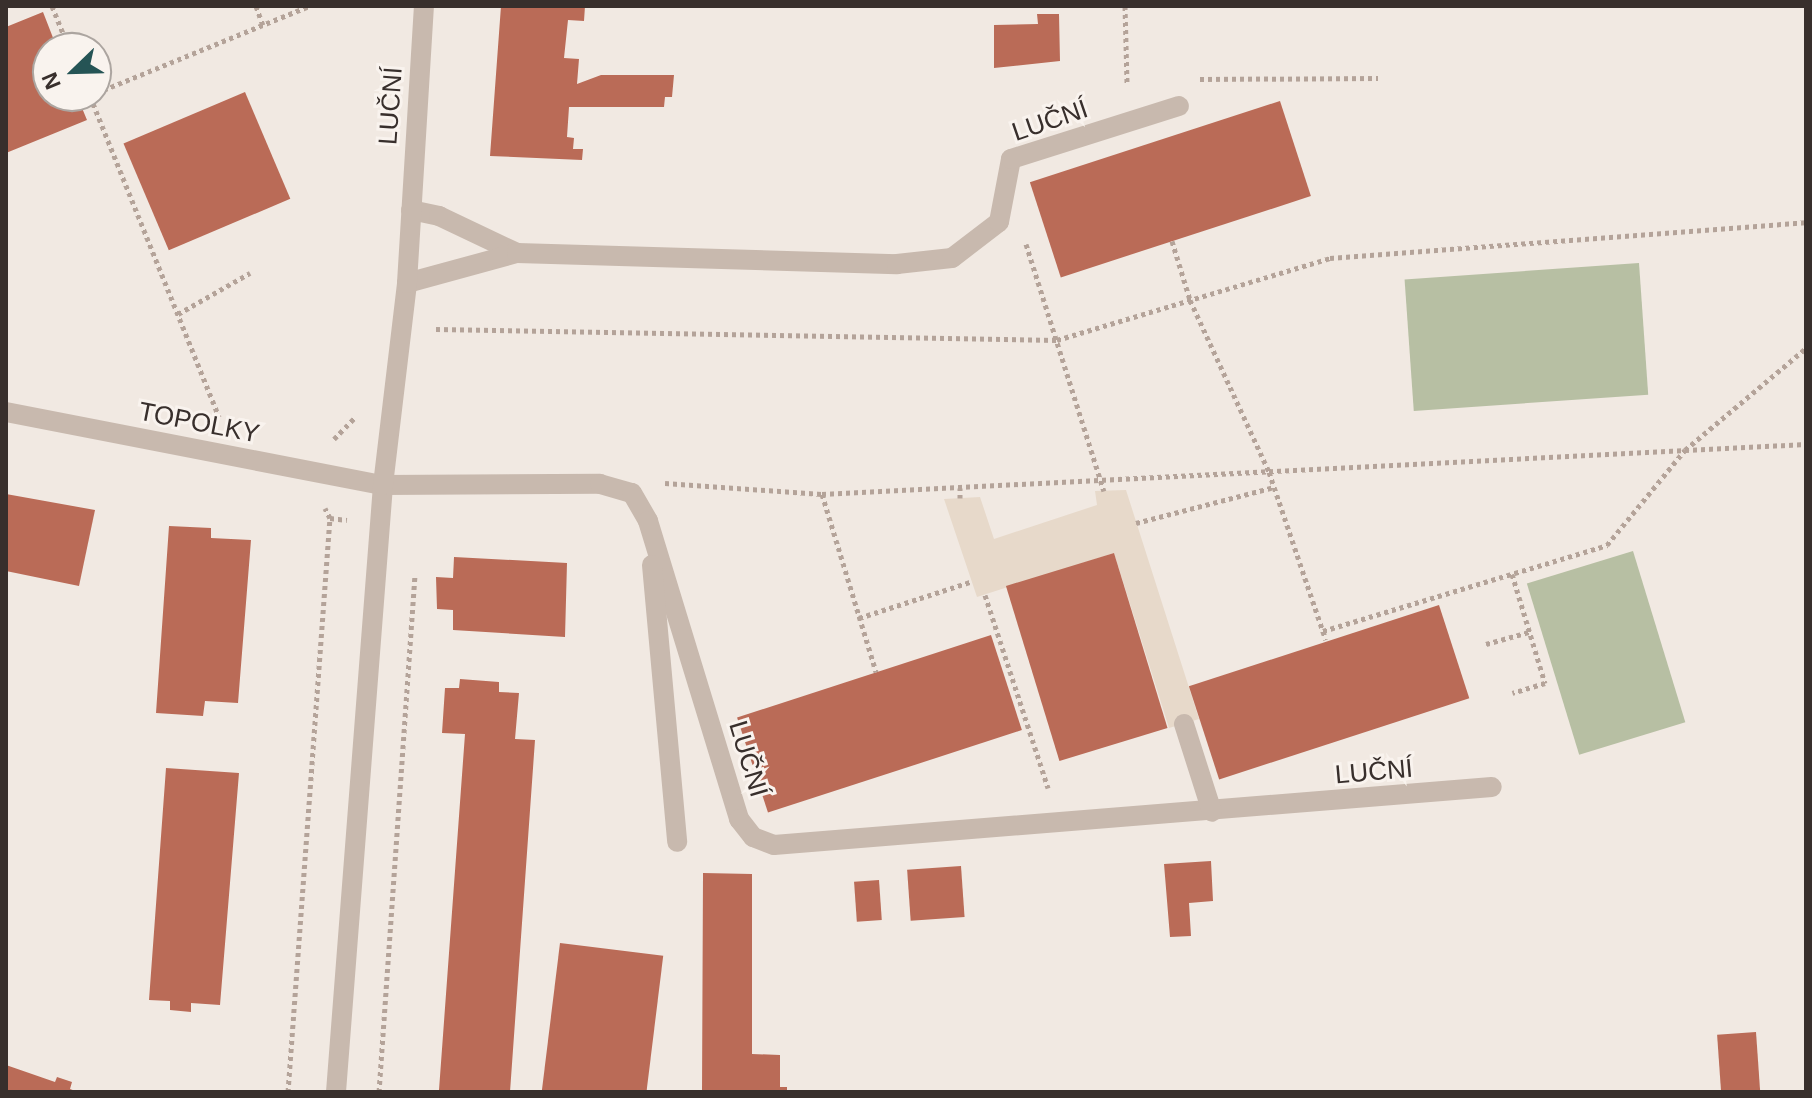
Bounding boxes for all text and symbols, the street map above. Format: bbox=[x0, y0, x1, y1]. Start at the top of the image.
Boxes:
north arrow bbox=[32, 32, 112, 112]
street label: LUČNÍ bbox=[373, 66, 409, 146]
text: N bbox=[37, 69, 66, 93]
street label: LUČNÍ bbox=[1008, 94, 1092, 148]
street label: TOPOLKY bbox=[136, 396, 262, 450]
street label: LUČNÍ bbox=[722, 717, 774, 801]
street label: LUČNÍ bbox=[1334, 753, 1414, 791]

